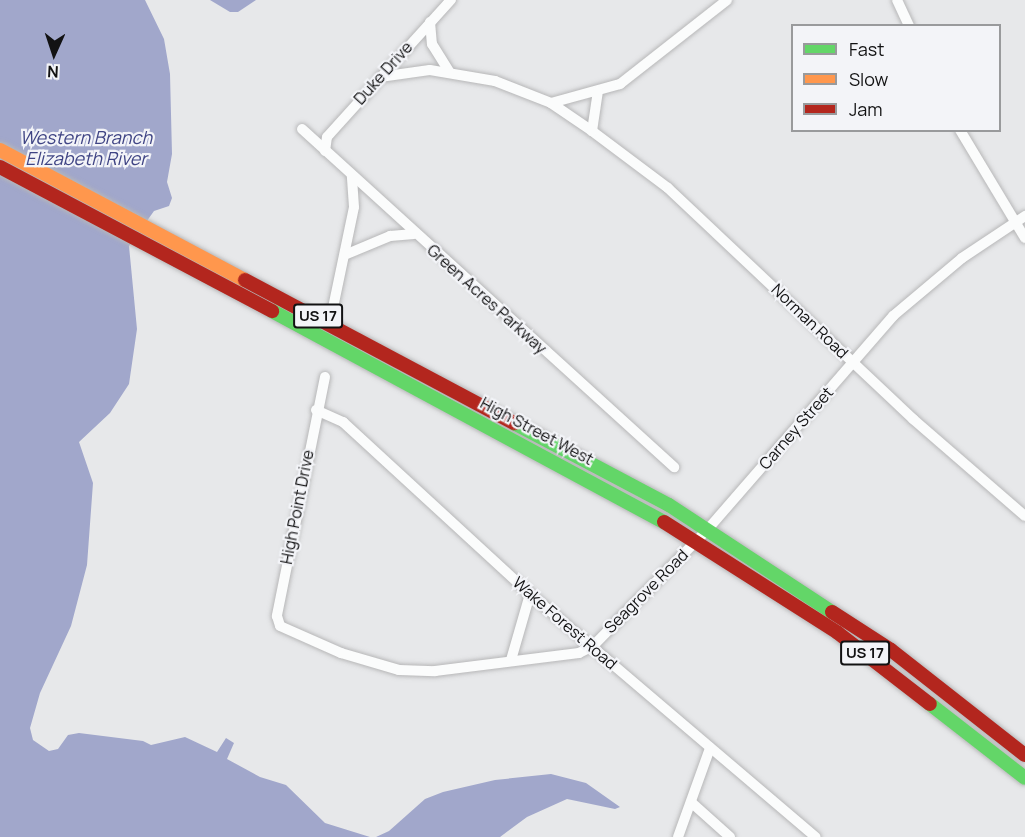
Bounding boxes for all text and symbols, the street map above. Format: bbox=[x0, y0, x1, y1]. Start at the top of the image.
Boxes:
north arrow bbox=[24, 24, 84, 84]
legend bbox=[791, 24, 1001, 132]
text: Fast bbox=[849, 37, 884, 61]
street label: Duke Drive bbox=[350, 38, 416, 108]
text: N bbox=[47, 61, 59, 83]
text: Slow bbox=[849, 67, 888, 91]
text: Jam bbox=[849, 97, 883, 121]
water label: Western Branch Elizabeth River bbox=[20, 127, 152, 170]
street label: Green Acres Parkway bbox=[423, 240, 551, 358]
street label: Norman Road bbox=[768, 280, 852, 362]
road number: US 17 bbox=[292, 304, 344, 328]
street label: Carney Street bbox=[755, 383, 837, 473]
street label: High Street West bbox=[477, 393, 597, 469]
street label: High Point Drive bbox=[276, 448, 318, 566]
street label: Seagrove Road bbox=[600, 545, 692, 637]
street label: Wake Forest Road bbox=[509, 573, 621, 673]
road number: US 17 bbox=[840, 641, 890, 665]

